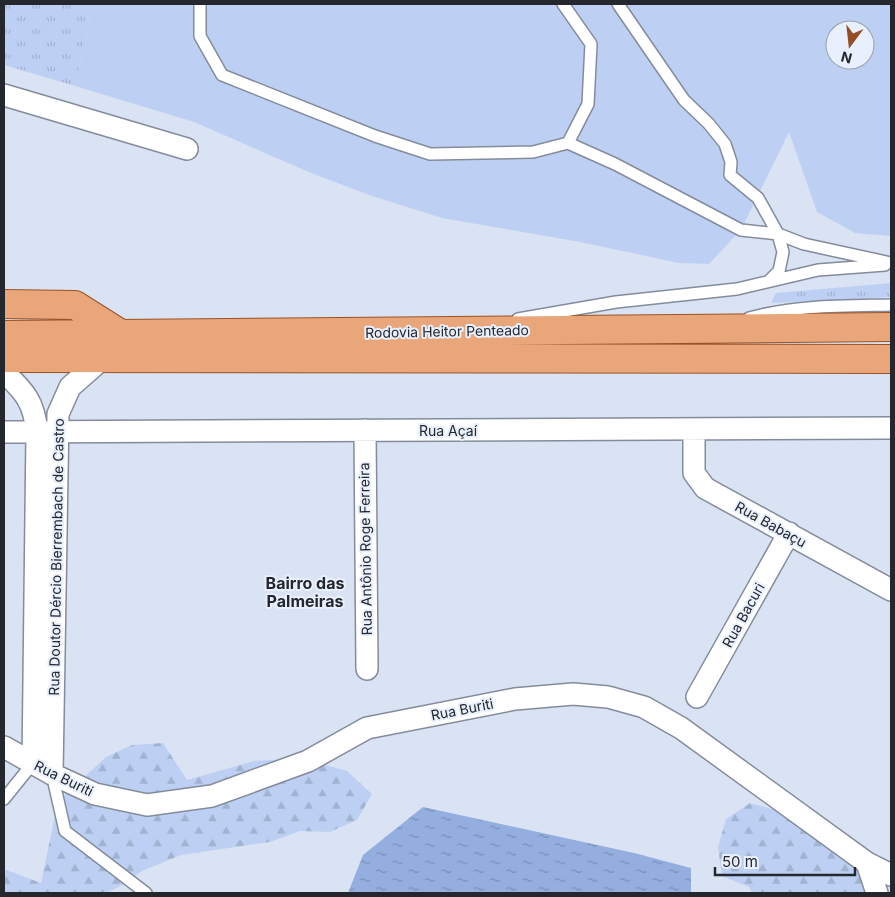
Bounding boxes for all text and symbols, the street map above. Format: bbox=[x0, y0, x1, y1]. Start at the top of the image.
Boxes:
north arrow bbox=[825, 20, 875, 70]
text: N bbox=[839, 48, 854, 68]
street label: Rodovia Heitor Penteado bbox=[365, 321, 529, 341]
street label: Rua Doutor Dércio Bierrembach de Castro bbox=[45, 418, 67, 696]
street label: Rua Açaí bbox=[419, 422, 478, 439]
street label: Rua Antônio Roge Ferreira bbox=[355, 462, 375, 636]
street label: Rua Babaçu bbox=[732, 497, 810, 551]
district label: Bairro das Palmeiras bbox=[266, 573, 344, 611]
street label: Rua Bacuri bbox=[718, 580, 768, 650]
street label: Rua Buriti bbox=[429, 695, 495, 723]
street label: Rua Buriti bbox=[32, 756, 96, 800]
scale bar bbox=[715, 844, 855, 876]
text: 50 m bbox=[722, 852, 758, 871]

